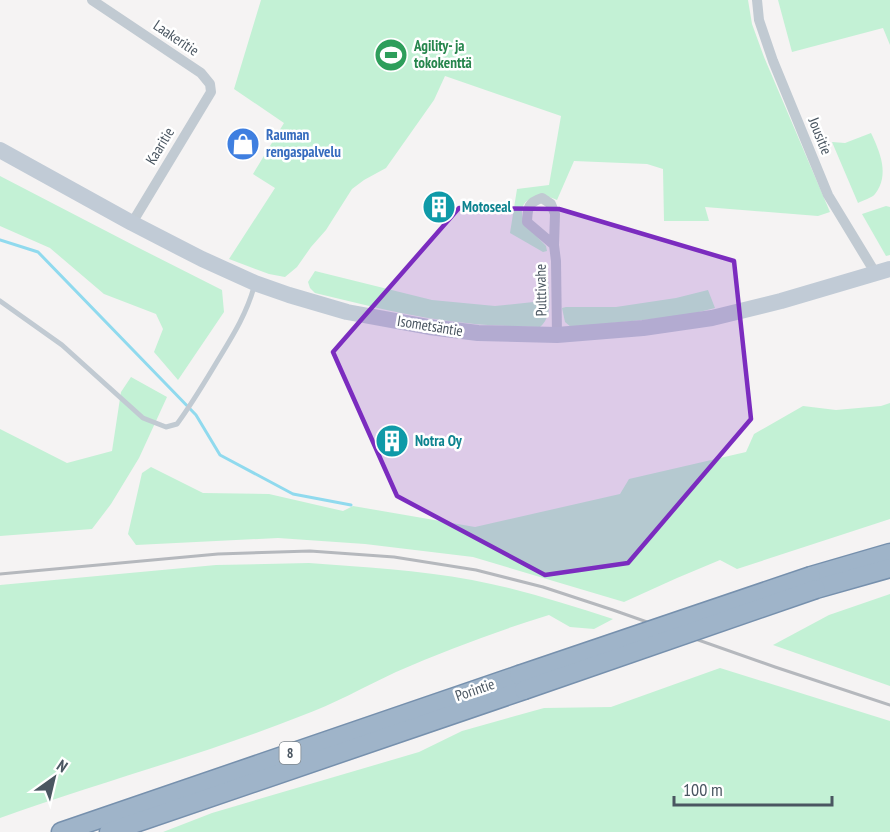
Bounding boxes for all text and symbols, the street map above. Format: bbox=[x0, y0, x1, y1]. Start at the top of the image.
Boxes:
street label: Laakeritie bbox=[150, 15, 203, 60]
place label: Agility- ja tokokenttä bbox=[413, 36, 472, 72]
sports icon: Agility- ja tokokenttä bbox=[373, 37, 409, 73]
street label: Jousitie bbox=[804, 113, 836, 157]
street label: Kaaritie bbox=[141, 124, 178, 168]
place label: Rauman rengaspalvelu bbox=[266, 125, 341, 161]
shop icon: Rauman rengaspalvelu bbox=[225, 126, 261, 162]
building icon: Motoseal bbox=[421, 189, 457, 225]
place label: Motoseal bbox=[462, 197, 512, 216]
street label: Pulttivahe bbox=[531, 264, 550, 316]
street label: Isometsäntie bbox=[396, 311, 464, 340]
building icon: Notra Oy bbox=[374, 423, 410, 459]
place label: Notra Oy bbox=[415, 431, 463, 450]
street label: Porintie bbox=[453, 674, 497, 705]
road number: 8 bbox=[280, 742, 300, 764]
north arrow bbox=[24, 748, 84, 808]
text: N bbox=[53, 755, 72, 776]
scale bar bbox=[674, 769, 832, 807]
text: 100 m bbox=[683, 778, 723, 801]

